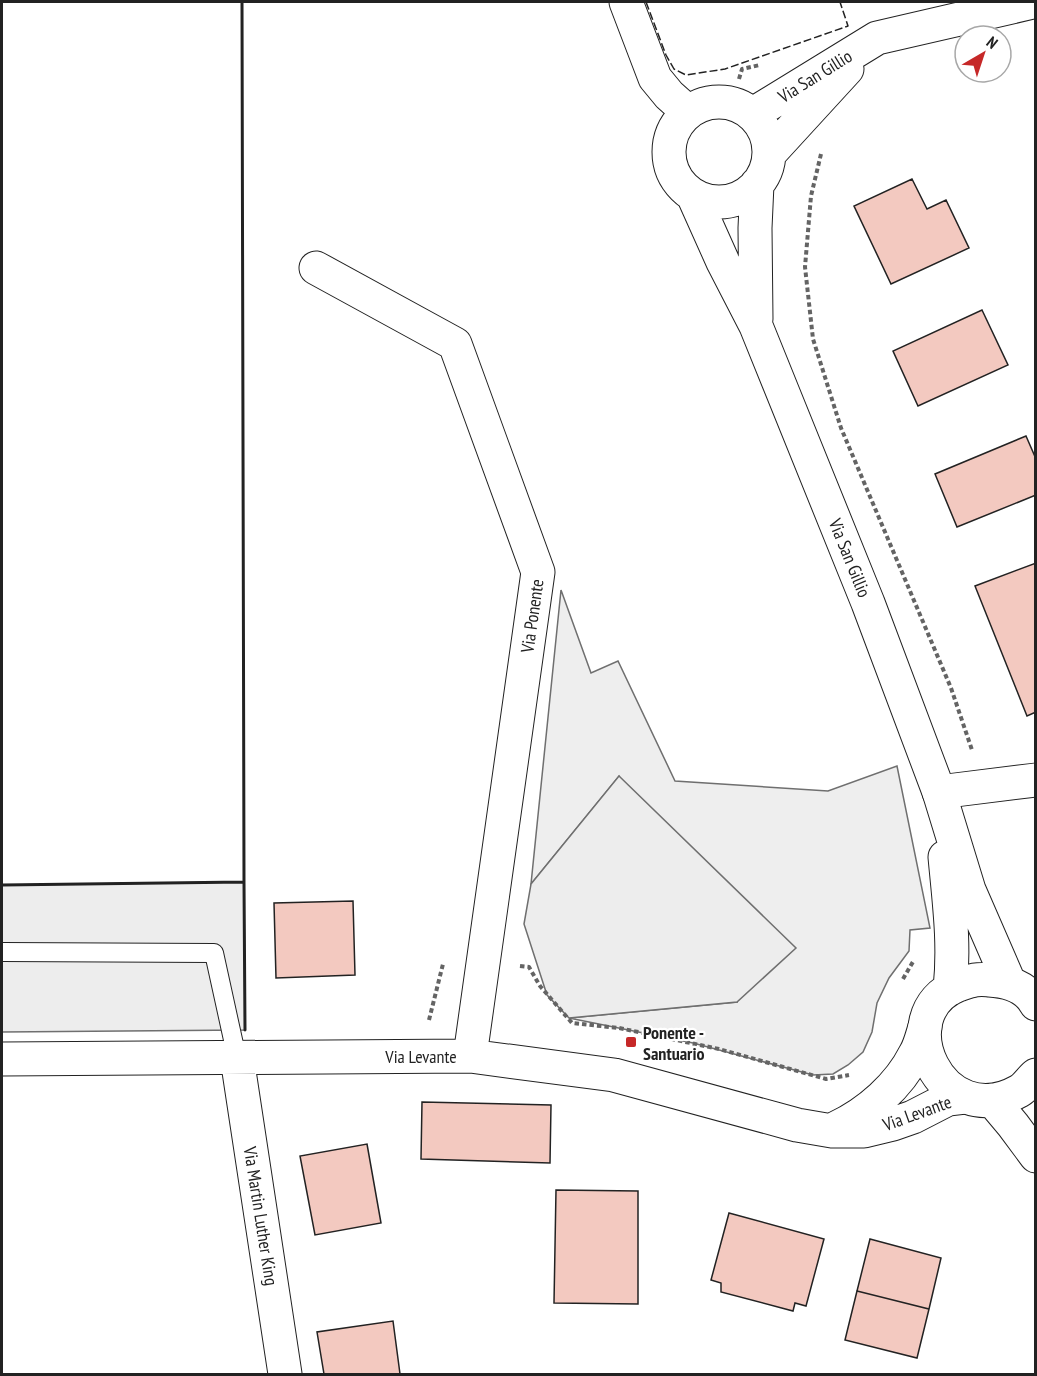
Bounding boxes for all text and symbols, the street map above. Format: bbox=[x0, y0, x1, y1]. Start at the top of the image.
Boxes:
north arrow bbox=[953, 24, 1013, 84]
text: N bbox=[983, 32, 1002, 53]
street label: Via San Gillio bbox=[773, 44, 856, 108]
street label: Via San Gillio bbox=[823, 514, 876, 601]
street label: Via Ponente bbox=[515, 578, 549, 655]
place label: Ponente - Santuario bbox=[643, 1021, 704, 1065]
marker: Ponente - Santuario bbox=[624, 1035, 638, 1049]
street label: Via Levante bbox=[384, 1045, 457, 1068]
street label: Via Levante bbox=[879, 1090, 954, 1136]
street label: Via Martin Luther King bbox=[239, 1144, 283, 1287]

